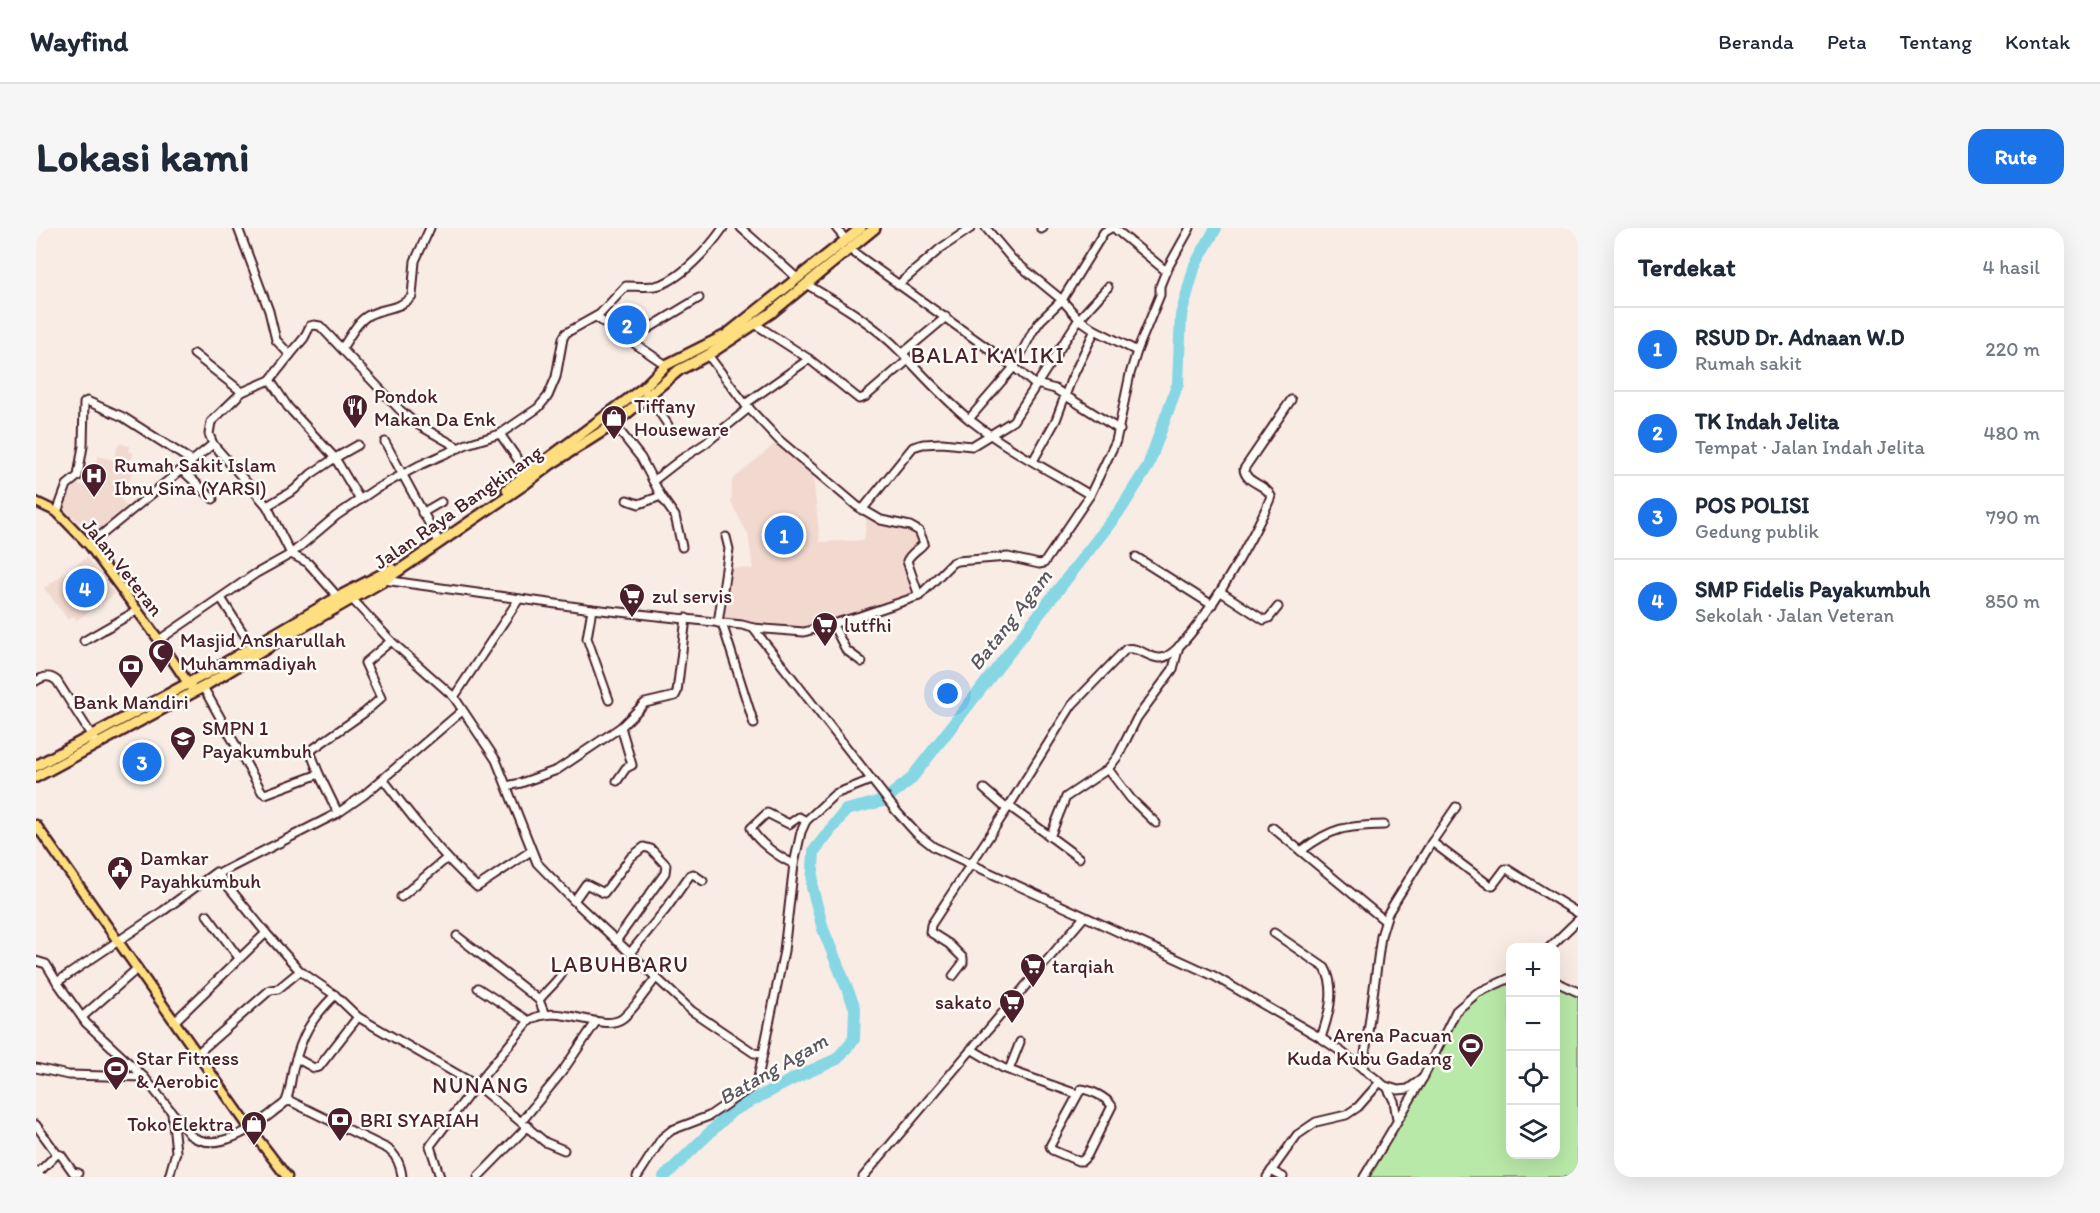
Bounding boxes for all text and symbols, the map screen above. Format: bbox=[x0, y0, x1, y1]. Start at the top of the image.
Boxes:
text: Wayfind bbox=[30, 24, 128, 58]
text: Beranda bbox=[1718, 29, 1794, 54]
text: Peta bbox=[1827, 29, 1867, 54]
text: Tentang bbox=[1900, 29, 1972, 54]
text: Kontak bbox=[2005, 29, 2070, 54]
button: Rute bbox=[1968, 129, 2064, 184]
text: Lokasi kami bbox=[36, 131, 250, 182]
text: Terdekat bbox=[1638, 251, 1736, 283]
text: 4 hasil bbox=[1983, 255, 2040, 279]
pin: 2 bbox=[608, 302, 646, 348]
text: RSUD Dr. Adnaan W.D bbox=[1695, 324, 1905, 351]
text: 1 bbox=[1653, 337, 1662, 361]
text: 220 m bbox=[1985, 337, 2040, 361]
district label: BALAI KALIKI bbox=[911, 342, 1065, 369]
text: Rumah sakit bbox=[1695, 351, 1802, 375]
place label: Pondok Makan Da Enk bbox=[374, 384, 496, 431]
restaurant icon: Pondok Makan Da Enk bbox=[340, 392, 370, 430]
place label: Tiffany Houseware bbox=[634, 394, 729, 441]
shop icon: Tiffany Houseware bbox=[599, 403, 629, 441]
text: TK Indah Jelita bbox=[1695, 408, 1839, 435]
text: 2 bbox=[1652, 421, 1663, 445]
text: 480 m bbox=[1983, 421, 2040, 445]
text: Tempat · Jalan Indah Jelita bbox=[1695, 435, 1925, 459]
street label: Jalan Raya Bangkinang bbox=[369, 439, 547, 574]
place label: Rumah Sakit Islam Ibnu Sina (YARSI) bbox=[114, 453, 276, 500]
hospital icon: Rumah Sakit Islam Ibnu Sina (YARSI) bbox=[79, 461, 109, 499]
text: POS POLISI bbox=[1695, 492, 1809, 519]
text: 3 bbox=[1652, 505, 1663, 529]
text: 790 m bbox=[1986, 505, 2040, 529]
pin: 1 bbox=[764, 512, 804, 558]
street label: Jalan Veteran bbox=[77, 513, 169, 621]
text: Gedung publik bbox=[1695, 519, 1819, 543]
water label: Batang Agam bbox=[962, 564, 1057, 675]
pin: 4 bbox=[65, 566, 104, 610]
text: SMP Fidelis Payakumbuh bbox=[1695, 576, 1930, 603]
supermarket icon: zul servis bbox=[617, 581, 647, 619]
place label: zul servis bbox=[652, 584, 732, 608]
text: 4 bbox=[1651, 589, 1664, 613]
text: 850 m bbox=[1985, 589, 2040, 613]
text: Sekolah · Jalan Veteran bbox=[1695, 603, 1894, 627]
supermarket icon: lutfhi bbox=[810, 610, 840, 648]
place label: lutfhi bbox=[844, 613, 892, 637]
place label: Masjid Ansharullah Muhammadiyah bbox=[180, 628, 346, 675]
mosque icon: Masjid Ansharullah Muhammadiyah bbox=[146, 637, 176, 675]
bank icon: Bank Mandiri bbox=[116, 652, 146, 690]
your location bbox=[933, 679, 962, 708]
place label: Bank Mandiri bbox=[73, 690, 189, 714]
place label: SMPN 1 Payakumbuh bbox=[202, 716, 312, 763]
school or university icon: SMPN 1 Payakumbuh bbox=[168, 724, 198, 762]
pin: 3 bbox=[122, 740, 162, 784]
place label: Damkar Payahkumbuh bbox=[140, 846, 261, 893]
public building icon: Damkar Payahkumbuh bbox=[105, 854, 135, 892]
map controls bbox=[1506, 943, 1560, 1159]
button: + bbox=[1506, 943, 1560, 997]
district label: LABUHBARU bbox=[551, 951, 689, 978]
supermarket icon: tarqiah bbox=[1018, 951, 1048, 989]
place label: tarqiah bbox=[1052, 954, 1114, 978]
supermarket icon: sakato bbox=[997, 987, 1027, 1025]
place label: sakato bbox=[935, 990, 992, 1014]
button: − bbox=[1506, 997, 1560, 1051]
place label: Arena Pacuan Kuda Kubu Gadang bbox=[1287, 1023, 1453, 1070]
water label: Batang Agam bbox=[714, 1027, 832, 1110]
sports icon: Arena Pacuan Kuda Kubu Gadang bbox=[1456, 1031, 1486, 1069]
place label: Star Fitness & Aerobic bbox=[136, 1046, 239, 1093]
button: locate bbox=[1506, 1051, 1560, 1105]
sports icon: Star Fitness & Aerobic bbox=[101, 1054, 131, 1092]
district label: NUNANG bbox=[432, 1072, 530, 1099]
bank icon: BRI SYARIAH bbox=[325, 1105, 355, 1143]
button: layers bbox=[1506, 1105, 1560, 1159]
place label: BRI SYARIAH bbox=[360, 1108, 479, 1132]
shop icon: Toko Elektra bbox=[239, 1109, 269, 1147]
place label: Toko Elektra bbox=[127, 1112, 235, 1136]

